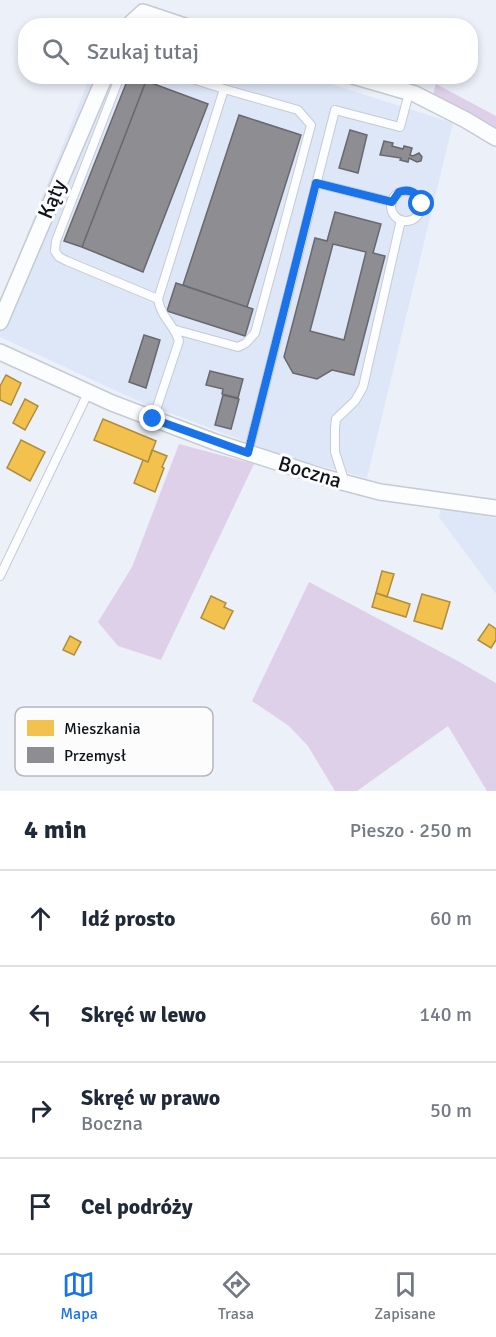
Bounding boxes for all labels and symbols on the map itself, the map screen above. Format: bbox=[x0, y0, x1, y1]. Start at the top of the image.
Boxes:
street label: Kąty bbox=[32, 175, 72, 223]
route start bbox=[408, 190, 434, 216]
route end bbox=[139, 405, 165, 431]
street label: Boczna bbox=[275, 450, 345, 494]
legend bbox=[15, 707, 213, 776]
text: Mieszkania bbox=[64, 719, 141, 739]
text: Przemysł bbox=[64, 746, 126, 766]

